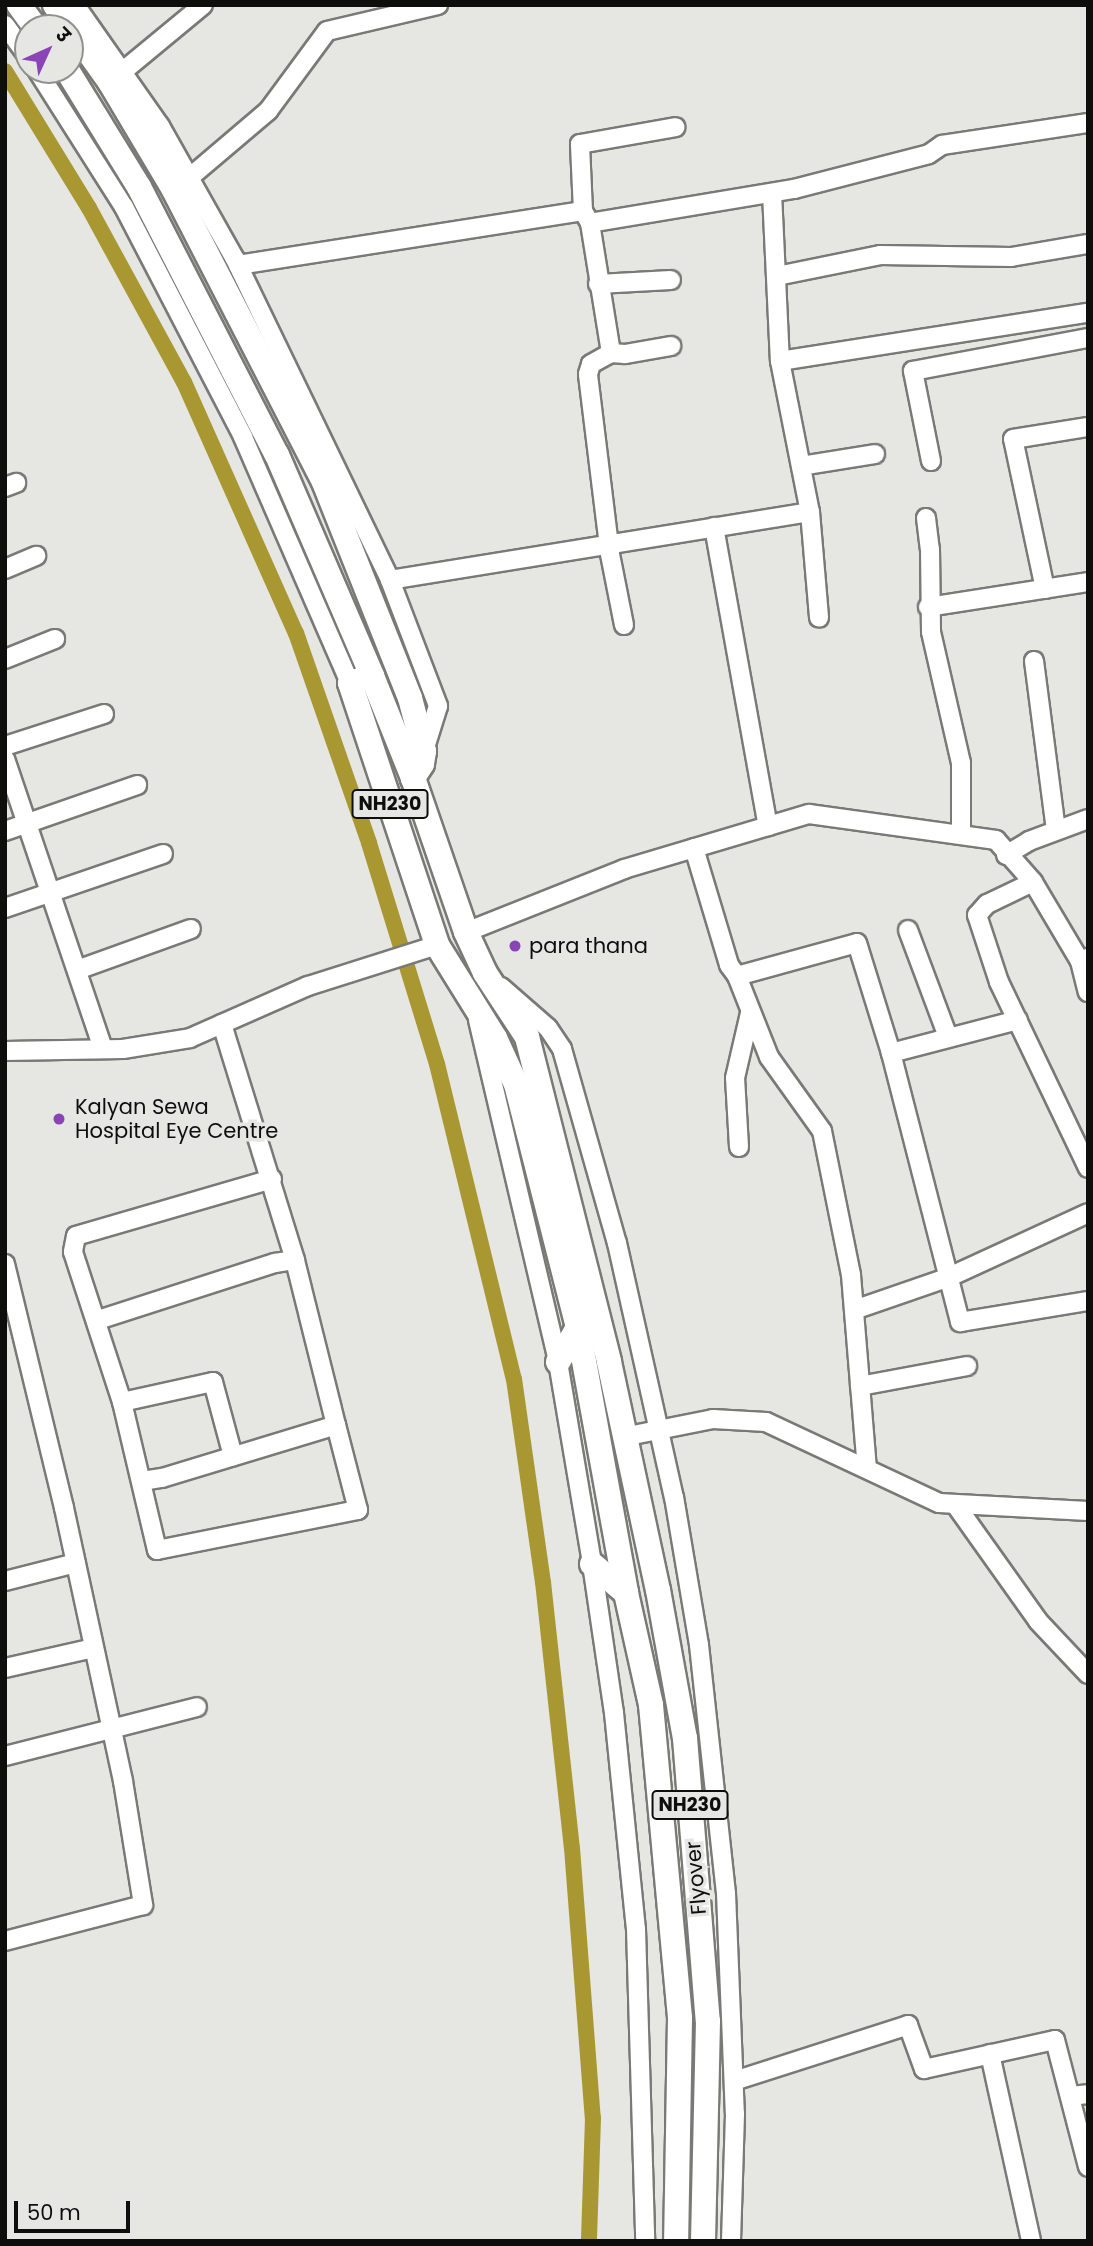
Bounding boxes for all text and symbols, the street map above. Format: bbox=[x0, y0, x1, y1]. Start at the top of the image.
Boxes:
north arrow bbox=[14, 14, 84, 84]
text: उ bbox=[49, 22, 76, 49]
road number: NH230 bbox=[352, 789, 428, 820]
place label: para thana bbox=[529, 933, 648, 959]
marker: para thana bbox=[507, 938, 523, 954]
place label: Kalyan Sewa Hospital Eye Centre bbox=[75, 1094, 278, 1144]
marker: Kalyan Sewa Hospital Eye Centre bbox=[49, 1109, 69, 1129]
road number: NH230 bbox=[652, 1789, 728, 1820]
street label: Flyover bbox=[680, 1840, 712, 1916]
scale bar bbox=[18, 2186, 133, 2230]
text: 50 m bbox=[27, 2198, 81, 2227]

